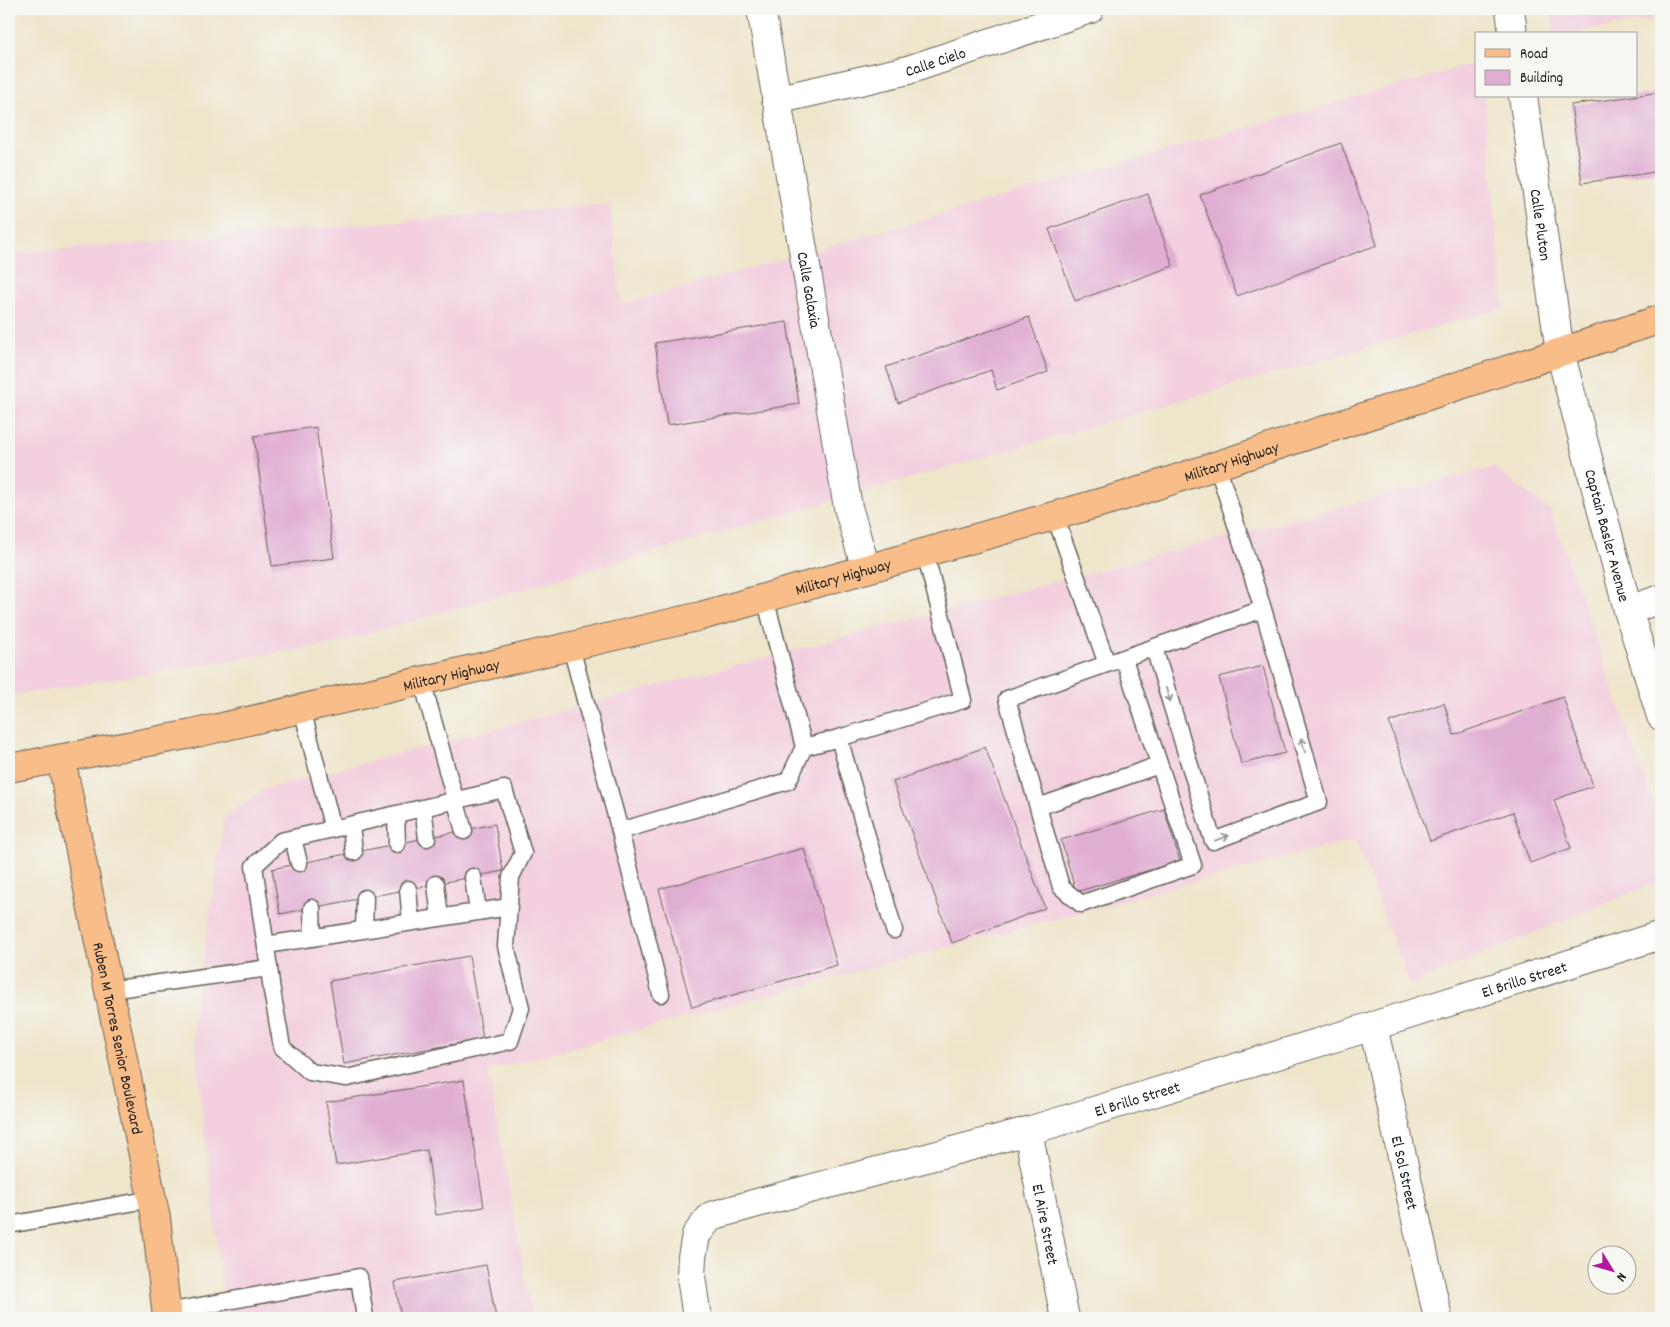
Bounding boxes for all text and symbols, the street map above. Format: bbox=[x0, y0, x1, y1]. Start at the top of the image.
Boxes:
legend bbox=[1475, 32, 1638, 98]
street label: Calle Cielo bbox=[903, 42, 969, 84]
text: Road bbox=[1520, 44, 1548, 66]
text: Building bbox=[1520, 68, 1563, 90]
street label: Calle Pluton bbox=[1523, 188, 1556, 262]
street label: Calle Galaxia bbox=[790, 250, 826, 331]
street label: Military Highway bbox=[1181, 437, 1283, 489]
street label: Captain Basler Avenue bbox=[1577, 467, 1634, 605]
street label: Military Highway bbox=[793, 554, 894, 603]
street label: Military Highway bbox=[401, 654, 503, 699]
one-way arrow bbox=[1164, 687, 1174, 703]
one-way arrow bbox=[1297, 738, 1307, 754]
one-way arrow bbox=[1214, 833, 1230, 842]
street label: Ruben M Torres Senior Boulevard bbox=[85, 940, 147, 1137]
street label: El Brillo Street bbox=[1479, 956, 1570, 1005]
street label: El Brillo Street bbox=[1092, 1076, 1183, 1124]
street label: El Sol Street bbox=[1384, 1134, 1423, 1212]
street label: El Aire Street bbox=[1025, 1182, 1063, 1267]
north arrow bbox=[1588, 1244, 1638, 1294]
text: N bbox=[1611, 1268, 1631, 1285]

